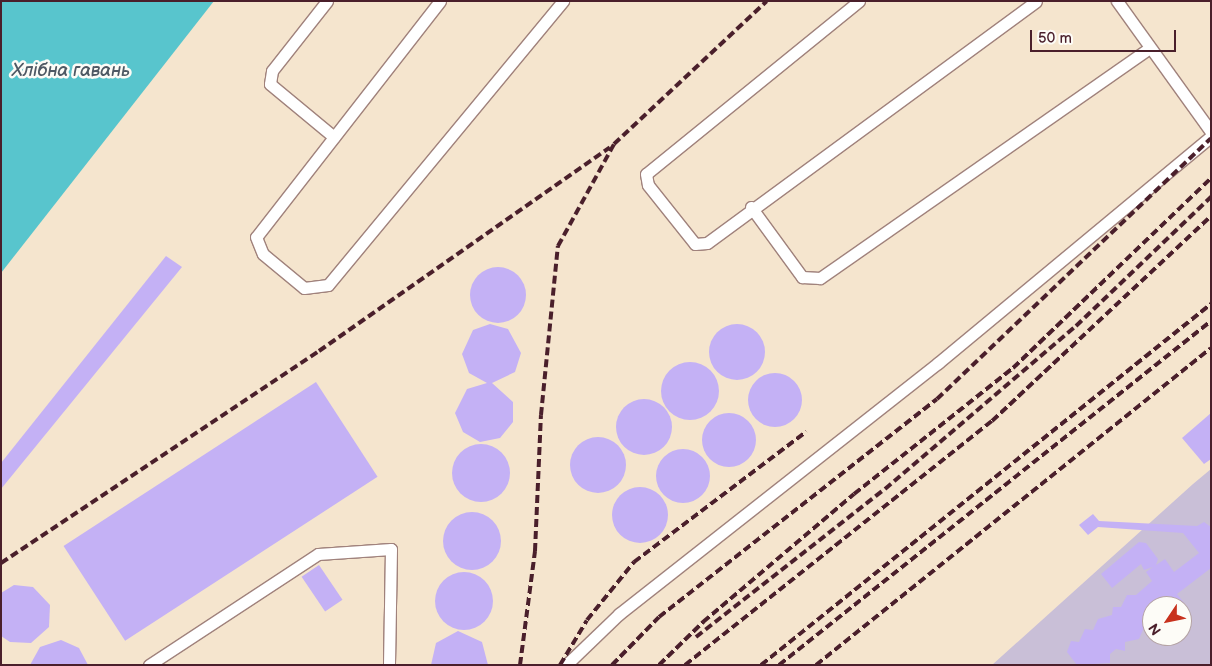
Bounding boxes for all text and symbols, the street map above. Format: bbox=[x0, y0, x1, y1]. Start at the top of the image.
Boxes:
scale bar bbox=[1032, 20, 1178, 52]
text: 50 m bbox=[1038, 29, 1072, 48]
water label: Хлібна гавань bbox=[12, 60, 130, 82]
north arrow bbox=[1142, 596, 1192, 646]
text: N bbox=[1145, 620, 1165, 638]

